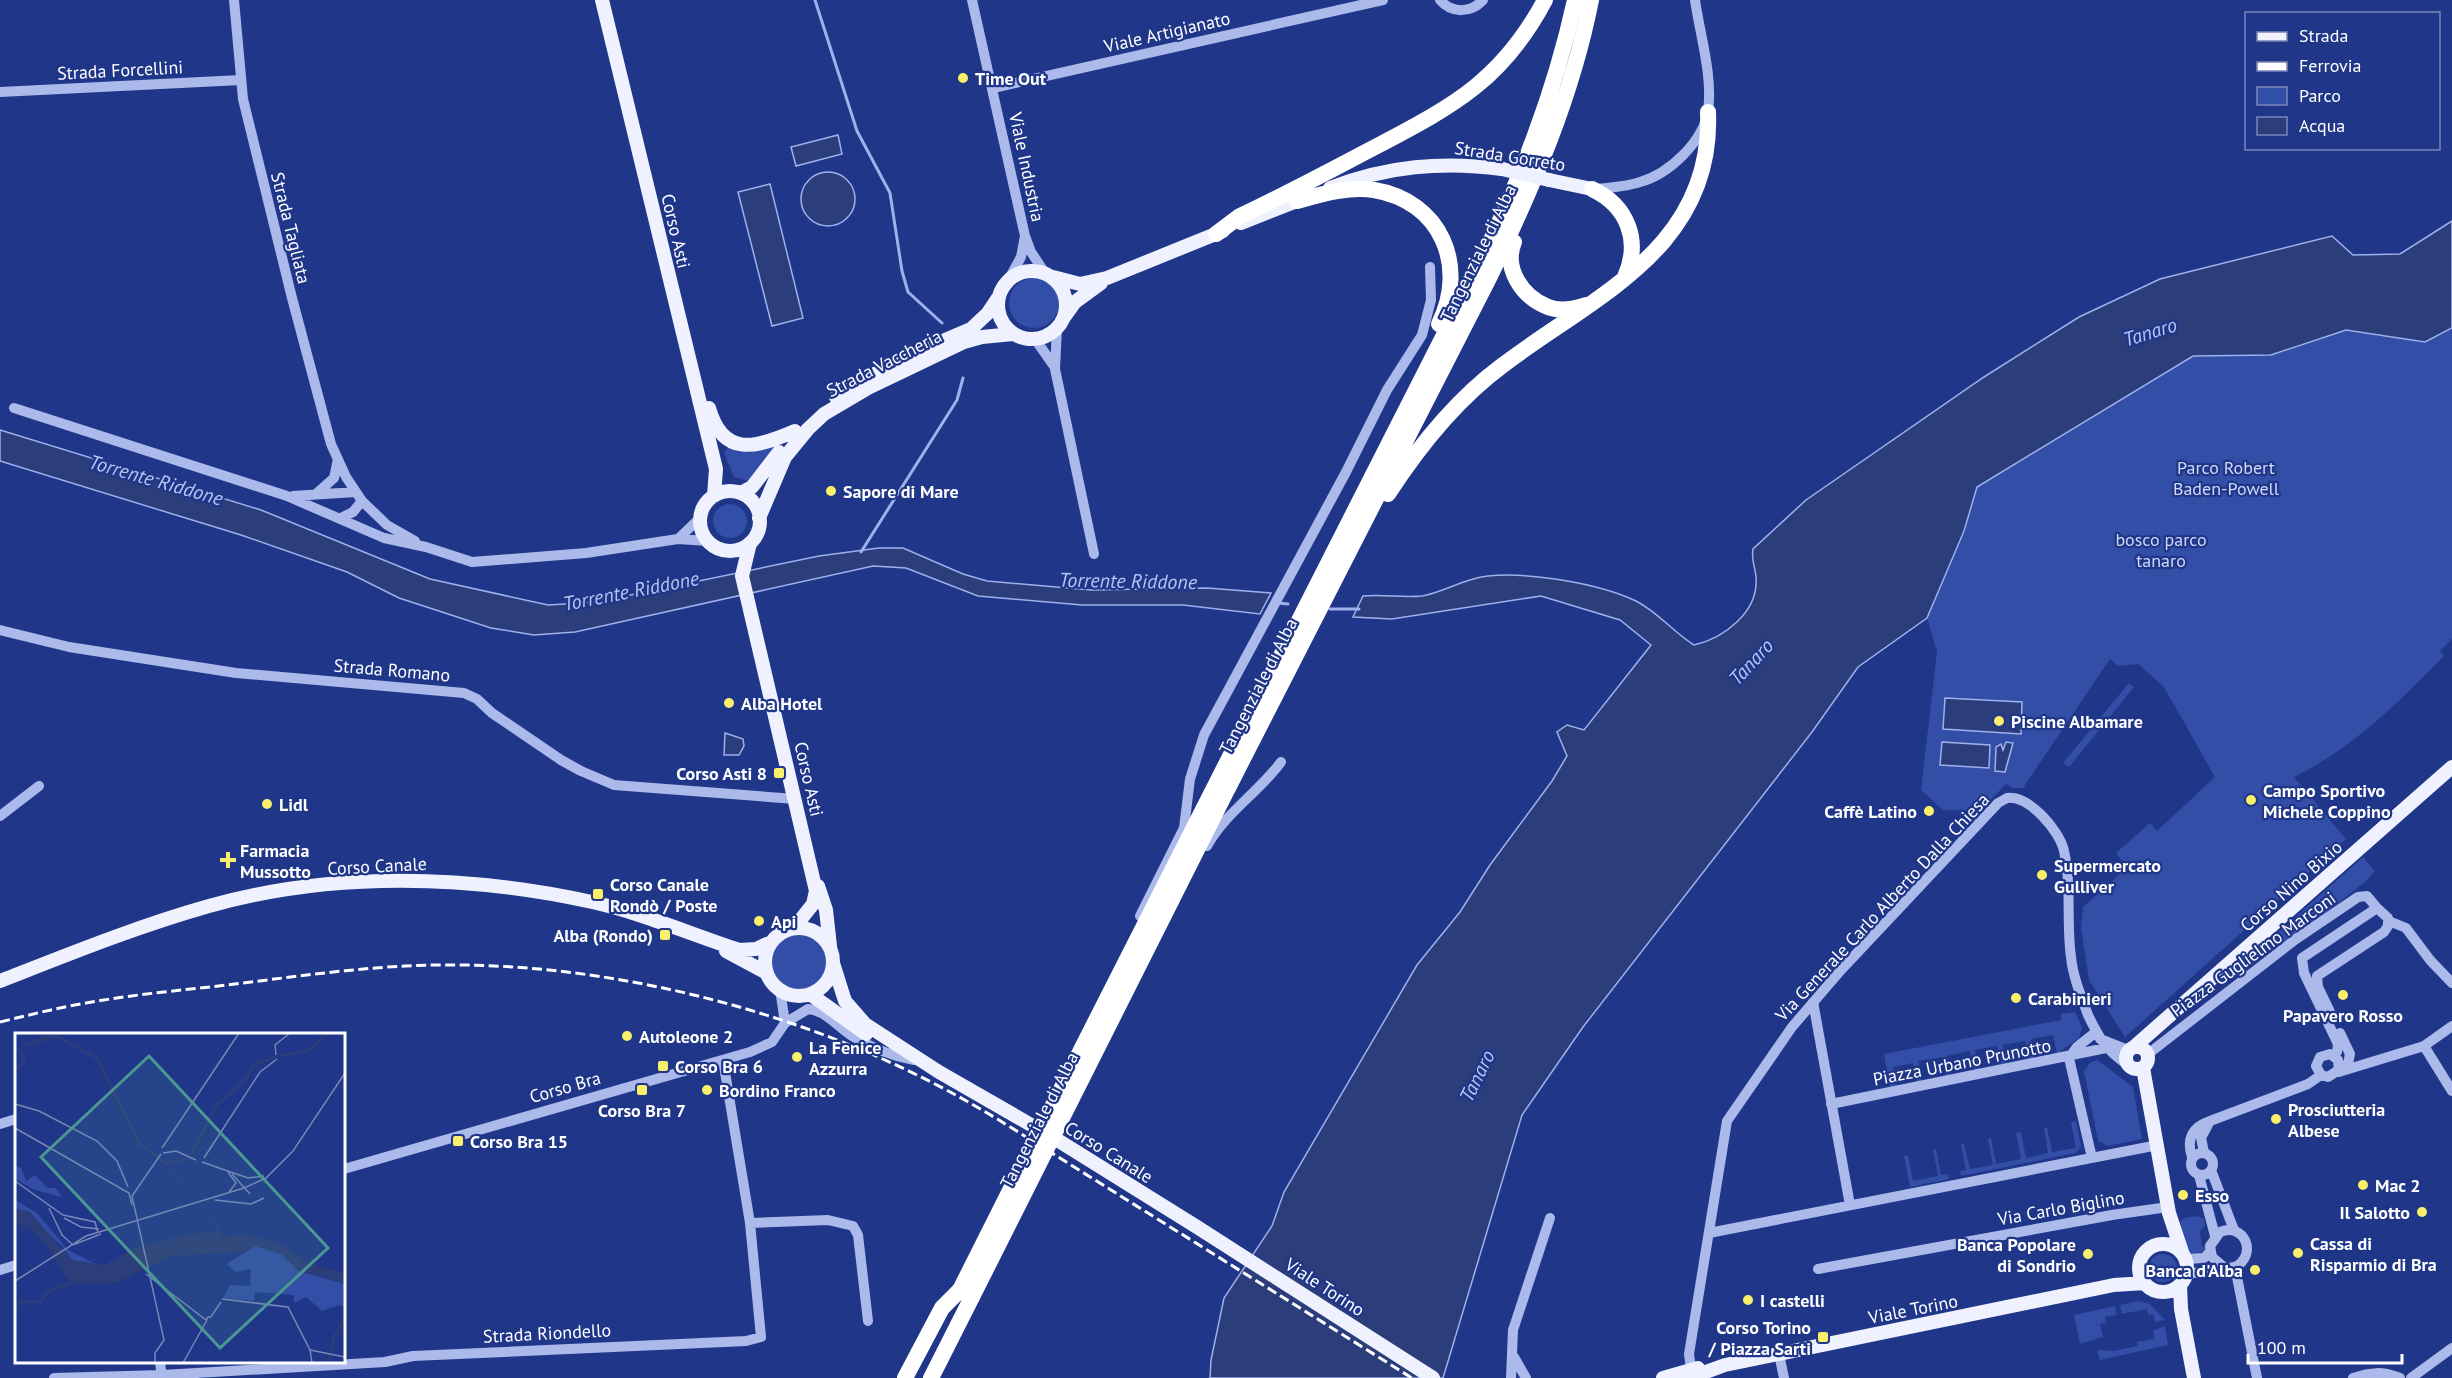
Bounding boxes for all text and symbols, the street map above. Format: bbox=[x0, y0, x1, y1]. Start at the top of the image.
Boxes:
street label: Viale Artigianato bbox=[1101, 6, 1232, 58]
legend bbox=[2245, 12, 2440, 150]
text: Strada bbox=[2299, 24, 2348, 47]
text: Ferrovia bbox=[2299, 54, 2362, 77]
street label: Strada Forcellini bbox=[56, 55, 184, 85]
place label: Time Out bbox=[975, 67, 1047, 90]
marker: Time Out bbox=[956, 71, 970, 85]
text: Parco bbox=[2299, 84, 2341, 107]
street label: Viale Industria bbox=[1004, 109, 1050, 224]
text: Acqua bbox=[2299, 114, 2345, 137]
street label: Strada Gorreto bbox=[1453, 136, 1567, 176]
street label: Strada Tagliata bbox=[266, 170, 316, 286]
street label: Tangenziale di Alba bbox=[1435, 181, 1521, 325]
street label: Corso Asti bbox=[656, 191, 696, 271]
water label: Tanaro bbox=[2120, 312, 2180, 352]
street label: Strada Vaccheria bbox=[822, 324, 946, 402]
water label: Torrente Riddone bbox=[86, 448, 227, 512]
park label: Parco Robert Baden-Powell bbox=[2173, 456, 2280, 500]
place label: Sapore di Mare bbox=[843, 480, 959, 503]
marker: Sapore di Mare bbox=[824, 484, 838, 498]
park label: bosco parco tanaro bbox=[2115, 528, 2207, 572]
water label: Torrente Riddone bbox=[561, 565, 702, 617]
water label: Torrente Riddone bbox=[1059, 567, 1198, 595]
street label: Tangenziale di Alba bbox=[1214, 614, 1302, 758]
water label: Tanaro bbox=[1723, 633, 1779, 691]
street label: Strada Romano bbox=[333, 653, 451, 687]
place label: Alba Hotel bbox=[741, 692, 823, 715]
marker: Alba Hotel bbox=[722, 696, 736, 710]
place label: Piscine Albamare bbox=[2011, 710, 2143, 733]
marker: Piscine Albamare bbox=[1992, 714, 2006, 728]
street label: Corso Asti bbox=[789, 739, 829, 819]
place label: Corso Asti 8 bbox=[676, 762, 767, 785]
marker: Corso Asti 8 bbox=[772, 766, 786, 780]
place label: Campo Sportivo Michele Coppino bbox=[2263, 779, 2391, 823]
street label: Via Generale Carlo Alberto Dalla Chiesa bbox=[1769, 788, 1994, 1027]
place label: Lidl bbox=[279, 793, 309, 816]
marker: Campo Sportivo Michele Coppino bbox=[2244, 793, 2258, 807]
marker: Lidl bbox=[260, 797, 274, 811]
place label: Caffè Latino bbox=[1824, 800, 1917, 823]
marker: Caffè Latino bbox=[1922, 804, 1936, 818]
street label: Corso Nino Bixio bbox=[2235, 835, 2347, 937]
place label: Farmacia Mussotto bbox=[240, 839, 311, 883]
street label: Corso Canale bbox=[327, 852, 427, 880]
marker: Farmacia Mussotto bbox=[221, 853, 235, 867]
place label: Supermercato Gulliver bbox=[2054, 854, 2161, 898]
marker: Supermercato Gulliver bbox=[2035, 868, 2049, 882]
place label: Corso Canale Rondò / Poste bbox=[610, 873, 718, 917]
street label: Piazza Guglielmo Marconi bbox=[2166, 886, 2340, 1022]
marker: Corso Canale Rondò / Poste bbox=[591, 887, 605, 901]
place label: Api bbox=[771, 910, 796, 933]
marker: Api bbox=[752, 914, 766, 928]
place label: Alba (Rondo) bbox=[553, 924, 653, 947]
marker: Alba (Rondo) bbox=[658, 928, 672, 942]
place label: Carabinieri bbox=[2028, 987, 2111, 1010]
marker: Papavero Rosso bbox=[2336, 988, 2350, 1002]
marker: Carabinieri bbox=[2009, 991, 2023, 1005]
place label: Papavero Rosso bbox=[2283, 1004, 2403, 1027]
place label: Autoleone 2 bbox=[639, 1025, 733, 1048]
marker: Autoleone 2 bbox=[620, 1029, 634, 1043]
inset map bbox=[15, 1033, 345, 1363]
street label: Piazza Urbano Prunotto bbox=[1871, 1033, 2053, 1091]
place label: La Fenice Azzurra bbox=[809, 1036, 881, 1080]
water label: Tanaro bbox=[1453, 1046, 1501, 1106]
street label: Tangenziale di Alba bbox=[995, 1048, 1083, 1192]
marker: La Fenice Azzurra bbox=[790, 1050, 804, 1064]
place label: Corso Bra 6 bbox=[675, 1055, 763, 1078]
marker: Corso Bra 6 bbox=[656, 1059, 670, 1073]
street label: Corso Bra bbox=[527, 1066, 603, 1108]
place label: Bordino Franco bbox=[719, 1079, 836, 1102]
marker: Corso Bra 7 bbox=[635, 1083, 649, 1097]
marker: Bordino Franco bbox=[700, 1083, 714, 1097]
place label: Prosciutteria Albese bbox=[2288, 1098, 2385, 1142]
place label: Corso Bra 7 bbox=[598, 1099, 686, 1122]
marker: Prosciutteria Albese bbox=[2269, 1112, 2283, 1126]
street label: Corso Canale bbox=[1061, 1116, 1157, 1188]
place label: Corso Bra 15 bbox=[470, 1130, 568, 1153]
marker: Corso Bra 15 bbox=[451, 1134, 465, 1148]
place label: Mac 2 bbox=[2375, 1174, 2420, 1197]
marker: Mac 2 bbox=[2356, 1178, 2370, 1192]
place label: Esso bbox=[2195, 1184, 2230, 1207]
street label: Via Carlo Biglino bbox=[1995, 1186, 2126, 1231]
marker: Esso bbox=[2176, 1188, 2190, 1202]
place label: Il Salotto bbox=[2340, 1201, 2410, 1224]
marker: Il Salotto bbox=[2415, 1205, 2429, 1219]
place label: Cassa di Risparmio di Bra bbox=[2310, 1232, 2437, 1276]
place label: Banca Popolare di Sondrio bbox=[1957, 1233, 2076, 1277]
marker: Cassa di Risparmio di Bra bbox=[2291, 1246, 2305, 1260]
marker: Banca Popolare di Sondrio bbox=[2081, 1247, 2095, 1261]
street label: Viale Torino bbox=[1280, 1252, 1369, 1321]
place label: Banca d'Alba bbox=[2146, 1259, 2243, 1282]
marker: Banca d'Alba bbox=[2248, 1263, 2262, 1277]
place label: I castelli bbox=[1760, 1289, 1825, 1312]
street label: Viale Torino bbox=[1865, 1289, 1960, 1329]
marker: I castelli bbox=[1741, 1293, 1755, 1307]
place label: Corso Torino / Piazza Sarti bbox=[1708, 1316, 1811, 1360]
street label: Strada Riondello bbox=[482, 1318, 612, 1348]
scale bar bbox=[2248, 1327, 2402, 1365]
marker: Corso Torino / Piazza Sarti bbox=[1816, 1330, 1830, 1344]
text: 100 m bbox=[2257, 1336, 2306, 1359]

